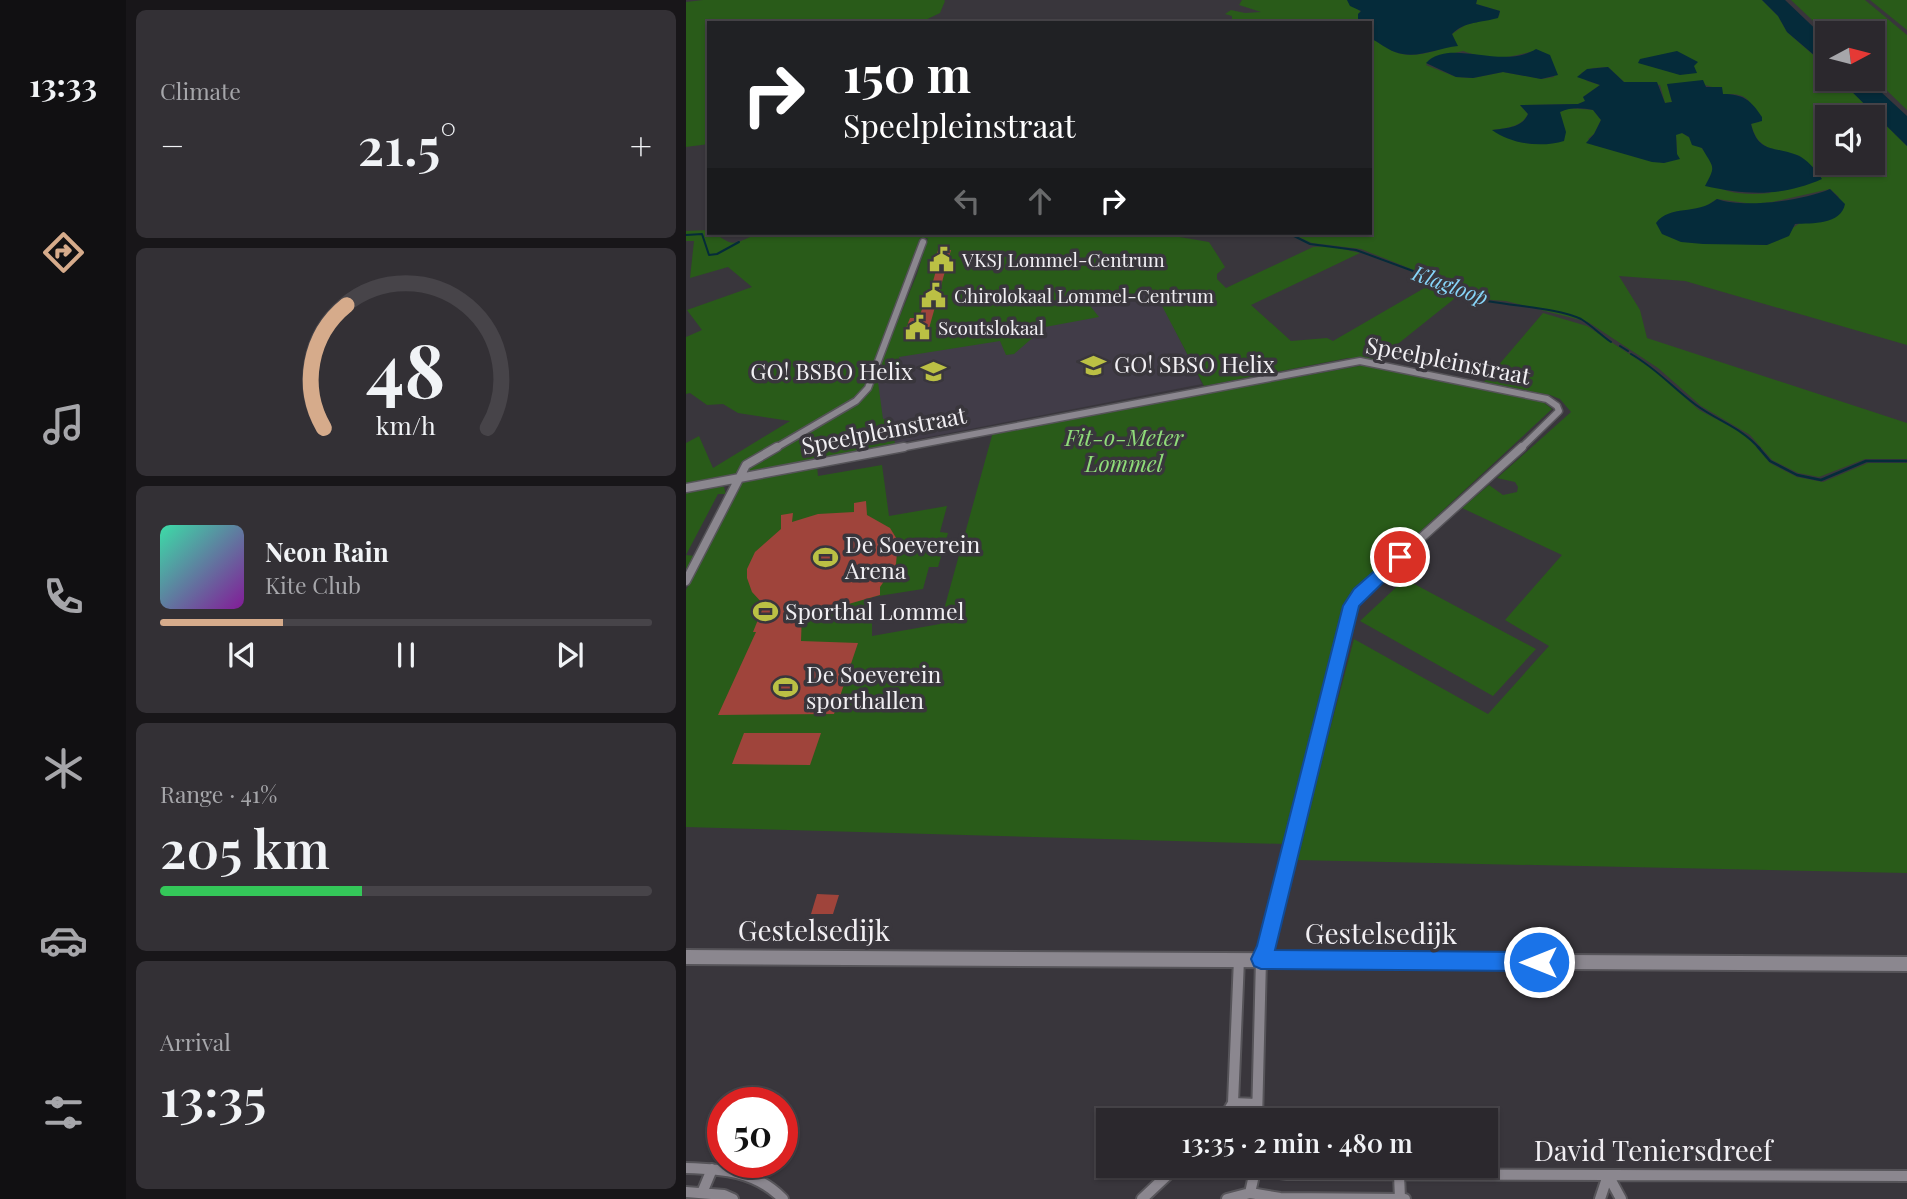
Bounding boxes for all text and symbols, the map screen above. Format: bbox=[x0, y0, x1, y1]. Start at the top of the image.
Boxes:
north arrow bbox=[1815, 21, 1885, 91]
map controls bbox=[1815, 21, 1885, 175]
text: 150 m bbox=[843, 40, 971, 105]
icon: right bbox=[728, 49, 819, 140]
text: 13:33 bbox=[29, 62, 97, 105]
text: Climate bbox=[160, 75, 241, 106]
text: Speelpleinstraat bbox=[843, 103, 1076, 146]
button: sound bbox=[1815, 105, 1885, 175]
text: 21.5° bbox=[358, 110, 457, 179]
text: − bbox=[160, 119, 185, 170]
text: + bbox=[630, 119, 652, 170]
icon: left bbox=[948, 182, 986, 220]
icon: ahead bbox=[1021, 182, 1059, 220]
icon: right bbox=[1094, 182, 1132, 220]
icon: directions bbox=[39, 228, 88, 277]
public building icon: VKSJ Lommel-Centrum bbox=[928, 246, 956, 274]
place label: VKSJ Lommel-Centrum bbox=[961, 246, 1165, 272]
water label: Klagloop bbox=[1408, 257, 1492, 311]
public building icon: Chirolokaal Lommel-Centrum bbox=[920, 282, 948, 310]
place label: Chirolokaal Lommel-Centrum bbox=[954, 282, 1214, 308]
public building icon: Scoutslokaal bbox=[904, 314, 932, 342]
place label: Scoutslokaal bbox=[938, 314, 1045, 340]
text: 48 bbox=[366, 319, 446, 416]
street label: Speelpleinstraat bbox=[1363, 328, 1534, 391]
place label: GO! SBSO Helix bbox=[1114, 348, 1275, 379]
school or university icon: GO! SBSO Helix bbox=[1080, 351, 1108, 379]
place label: GO! BSBO Helix bbox=[750, 355, 913, 386]
school or university icon: GO! BSBO Helix bbox=[919, 358, 947, 386]
street label: Speelpleinstraat bbox=[799, 398, 970, 461]
icon: music bbox=[39, 400, 88, 449]
text: km/h bbox=[376, 407, 436, 440]
park label: Fit-o-Meter Lommel bbox=[1064, 421, 1185, 478]
pin bbox=[1370, 527, 1430, 587]
place label: De Soeverein Arena bbox=[844, 528, 980, 585]
text: Neon Rain bbox=[265, 534, 389, 569]
icon: arrive bbox=[1381, 538, 1419, 576]
sports icon: De Soeverein Arena bbox=[811, 544, 839, 572]
text: Kite Club bbox=[265, 569, 361, 600]
icon: phone bbox=[39, 572, 88, 621]
place label: Sporthal Lommel bbox=[785, 595, 965, 626]
sports icon: Sporthal Lommel bbox=[751, 598, 779, 626]
icon: previous bbox=[223, 636, 261, 674]
icon: pause bbox=[387, 636, 425, 674]
icon: next bbox=[551, 636, 589, 674]
place label: De Soeverein sporthallen bbox=[806, 658, 941, 715]
sports icon: De Soeverein sporthallen bbox=[772, 674, 800, 702]
icon: climate bbox=[39, 744, 88, 793]
text: Range · 41% bbox=[160, 778, 277, 809]
text: 205 km bbox=[160, 813, 330, 882]
street label: Gestelsedijk bbox=[738, 911, 891, 948]
street label: Gestelsedijk bbox=[1305, 914, 1458, 951]
icon: car bbox=[39, 916, 88, 965]
position arrow bbox=[1502, 925, 1576, 999]
text: Arrival bbox=[160, 1026, 231, 1057]
text: 13:35 bbox=[160, 1061, 266, 1130]
speed limit sign: 50 bbox=[707, 1087, 798, 1178]
icon: filters bbox=[39, 1088, 88, 1137]
text: 13:35 · 2 min · 480 m bbox=[1181, 1125, 1413, 1160]
street label: David Teniersdreef bbox=[1534, 1131, 1775, 1168]

